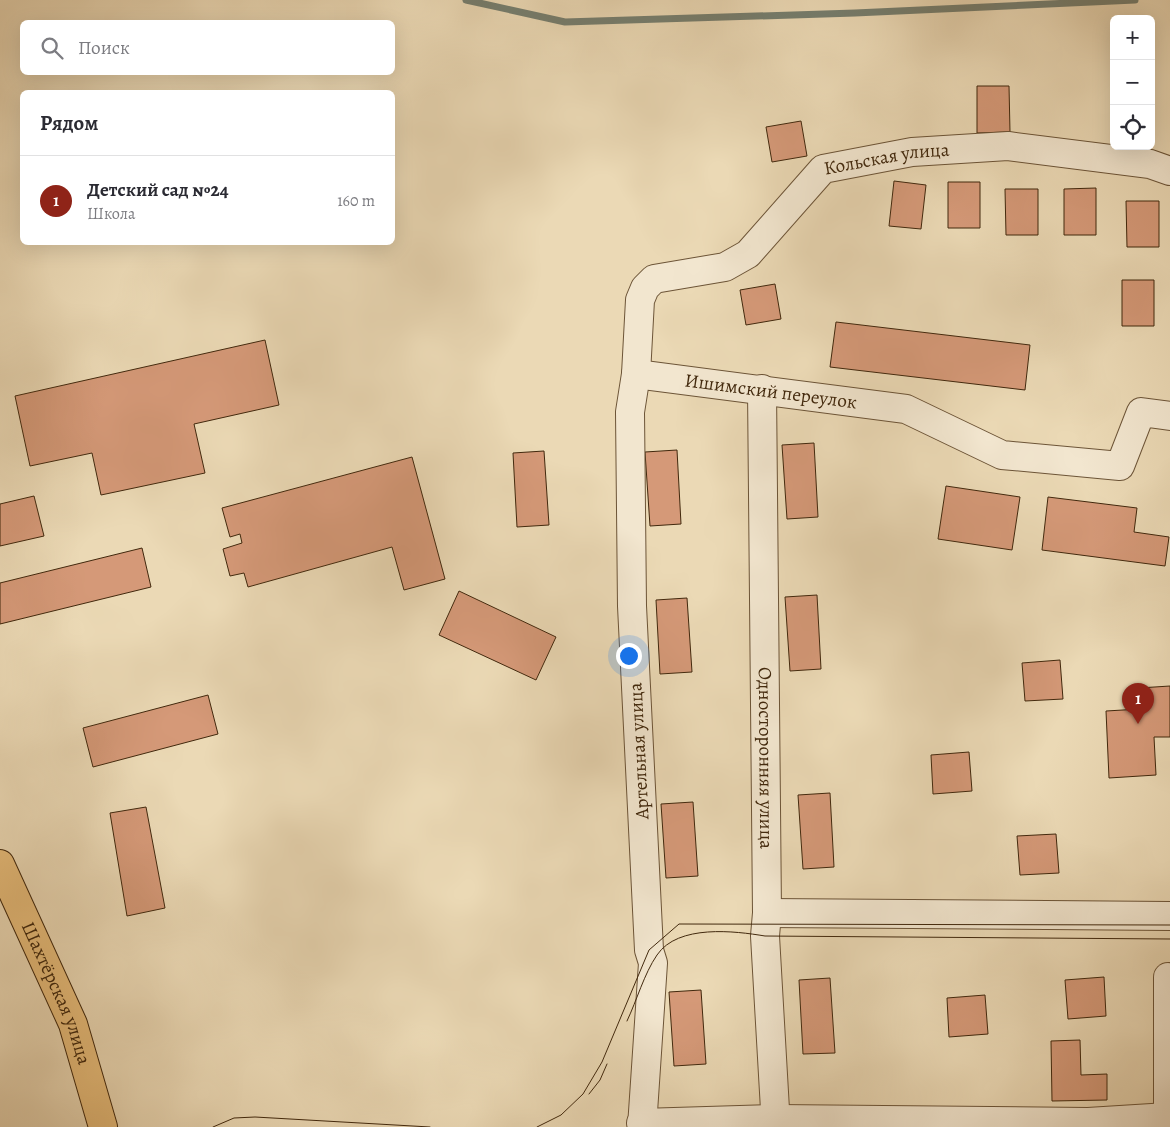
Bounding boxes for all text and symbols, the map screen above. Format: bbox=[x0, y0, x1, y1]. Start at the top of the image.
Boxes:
map controls bbox=[1110, 15, 1155, 150]
button: + bbox=[1110, 15, 1155, 60]
search box bbox=[20, 20, 395, 75]
icon: search bbox=[38, 34, 66, 62]
text: Поиск bbox=[78, 35, 130, 61]
button: − bbox=[1110, 60, 1155, 105]
button: locate bbox=[1110, 105, 1155, 150]
text: Рядом bbox=[40, 109, 98, 137]
street label: Кольская улица bbox=[822, 137, 950, 182]
text: Детский сад №24 bbox=[87, 177, 229, 203]
text: 1 bbox=[53, 190, 59, 212]
text: 160 m bbox=[337, 190, 375, 212]
text: Школа bbox=[87, 203, 135, 225]
street label: Ишимский переулок bbox=[683, 367, 859, 416]
your location bbox=[616, 643, 642, 669]
street label: Односторонняя улица bbox=[752, 667, 779, 849]
street label: Артельная улица bbox=[622, 682, 656, 821]
pin: 1 bbox=[1122, 683, 1154, 724]
street label: Шахтёрская улица bbox=[15, 917, 97, 1068]

